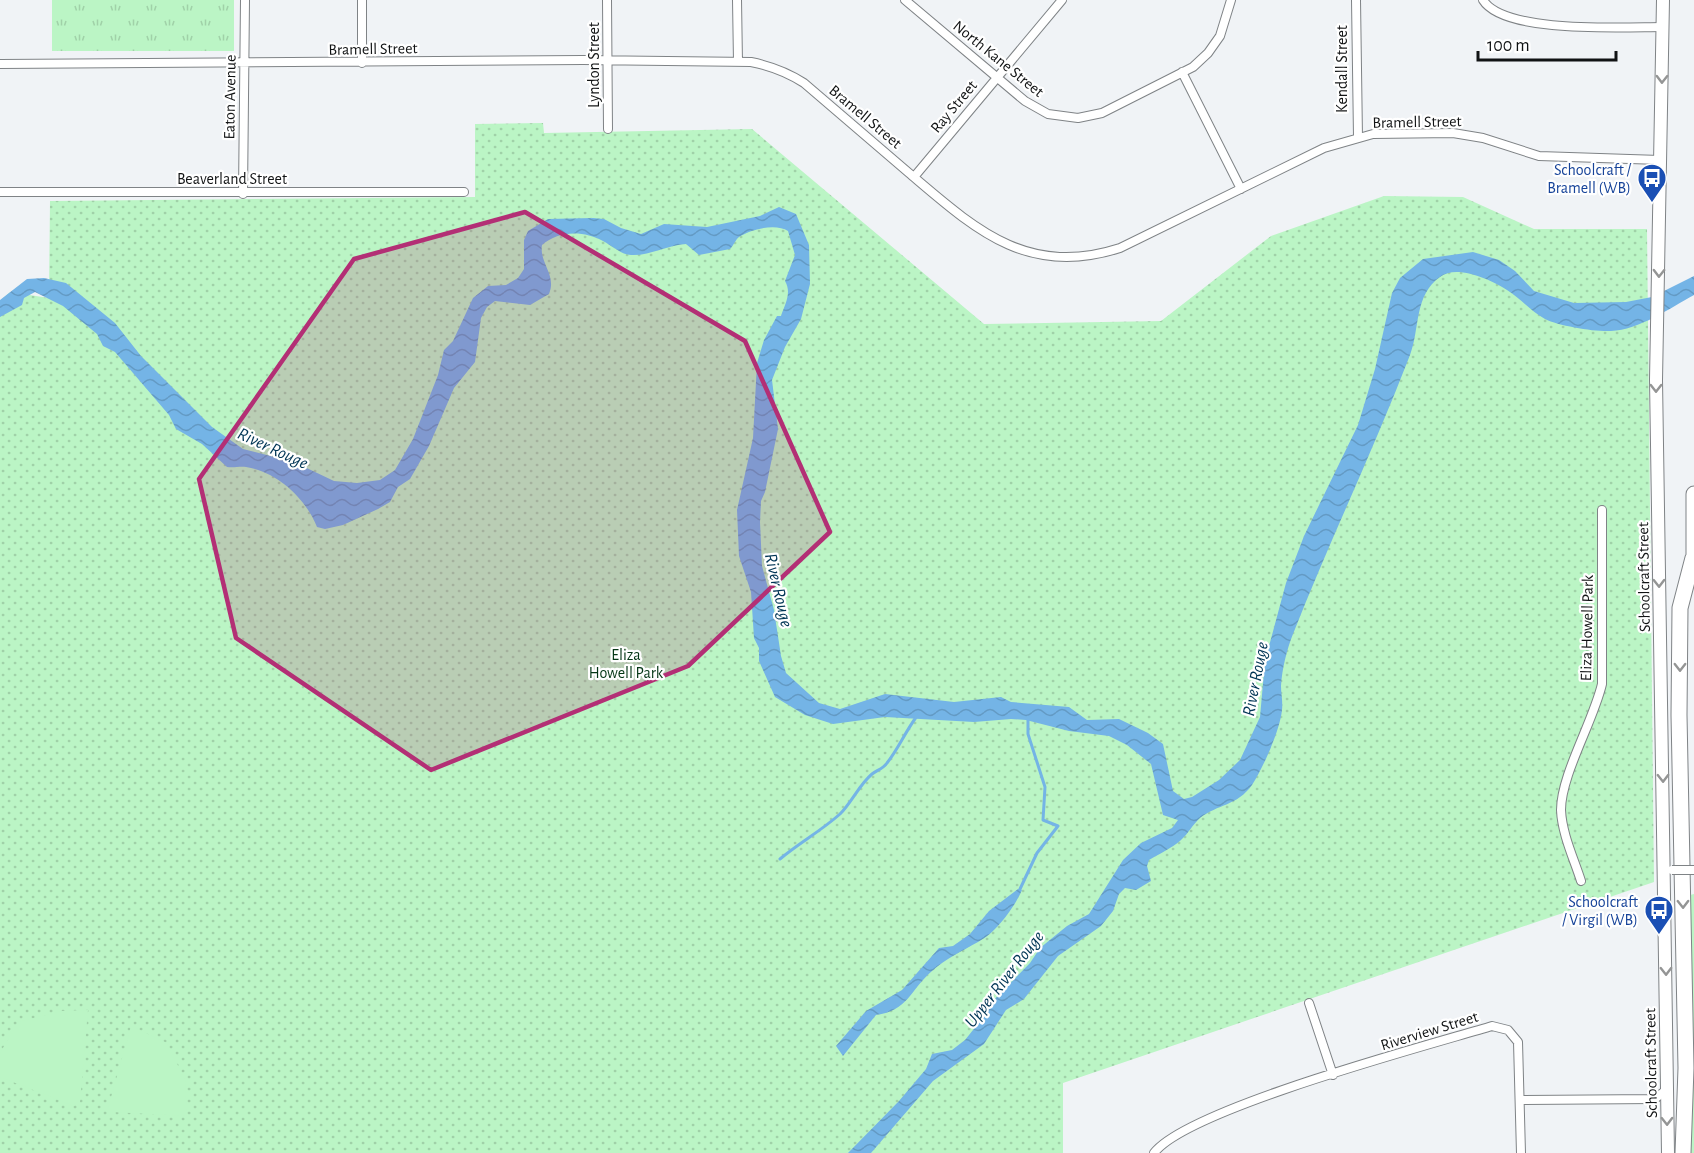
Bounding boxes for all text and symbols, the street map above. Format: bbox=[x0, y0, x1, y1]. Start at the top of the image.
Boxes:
street label: North Kane Street bbox=[950, 18, 1047, 100]
street label: Lyndon Street bbox=[586, 22, 603, 108]
scale bar bbox=[1478, 24, 1616, 62]
street label: Kendall Street bbox=[1334, 25, 1350, 113]
text: 100 m bbox=[1487, 37, 1530, 55]
street label: Bramell Street bbox=[328, 40, 418, 58]
street label: Eaton Avenue bbox=[221, 54, 239, 140]
one-way arrow bbox=[1655, 75, 1668, 84]
street label: Ray Street bbox=[927, 77, 981, 137]
street label: Bramell Street bbox=[826, 82, 905, 152]
street label: Bramell Street bbox=[1372, 113, 1462, 131]
place label: Schoolcraft / Bramell (WB) bbox=[1547, 162, 1631, 196]
bus stop icon: Schoolcraft / Bramell (WB) bbox=[1636, 162, 1668, 204]
street label: Beaverland Street bbox=[177, 171, 287, 187]
one-way arrow bbox=[1652, 268, 1665, 277]
one-way arrow bbox=[1650, 383, 1662, 392]
water label: River Rouge bbox=[235, 425, 311, 473]
street label: Schoolcraft Street bbox=[1635, 522, 1653, 632]
water label: River Rouge bbox=[761, 552, 795, 629]
street label: Eliza Howell Park bbox=[1578, 574, 1596, 681]
one-way arrow bbox=[1653, 578, 1665, 587]
water label: River Rouge bbox=[1240, 640, 1272, 718]
park label: Eliza Howell Park bbox=[589, 647, 664, 681]
one-way arrow bbox=[1673, 662, 1686, 671]
one-way arrow bbox=[1657, 773, 1669, 782]
place label: Schoolcraft / Virgil (WB) bbox=[1562, 894, 1638, 928]
bus stop icon: Schoolcraft / Virgil (WB) bbox=[1643, 894, 1675, 936]
one-way arrow bbox=[1677, 899, 1689, 908]
water label: Upper River Rouge bbox=[962, 928, 1048, 1031]
one-way arrow bbox=[1660, 966, 1672, 975]
street label: Schoolcraft Street bbox=[1642, 1008, 1660, 1118]
street label: Riverview Street bbox=[1379, 1009, 1480, 1053]
one-way arrow bbox=[1661, 1116, 1673, 1125]

